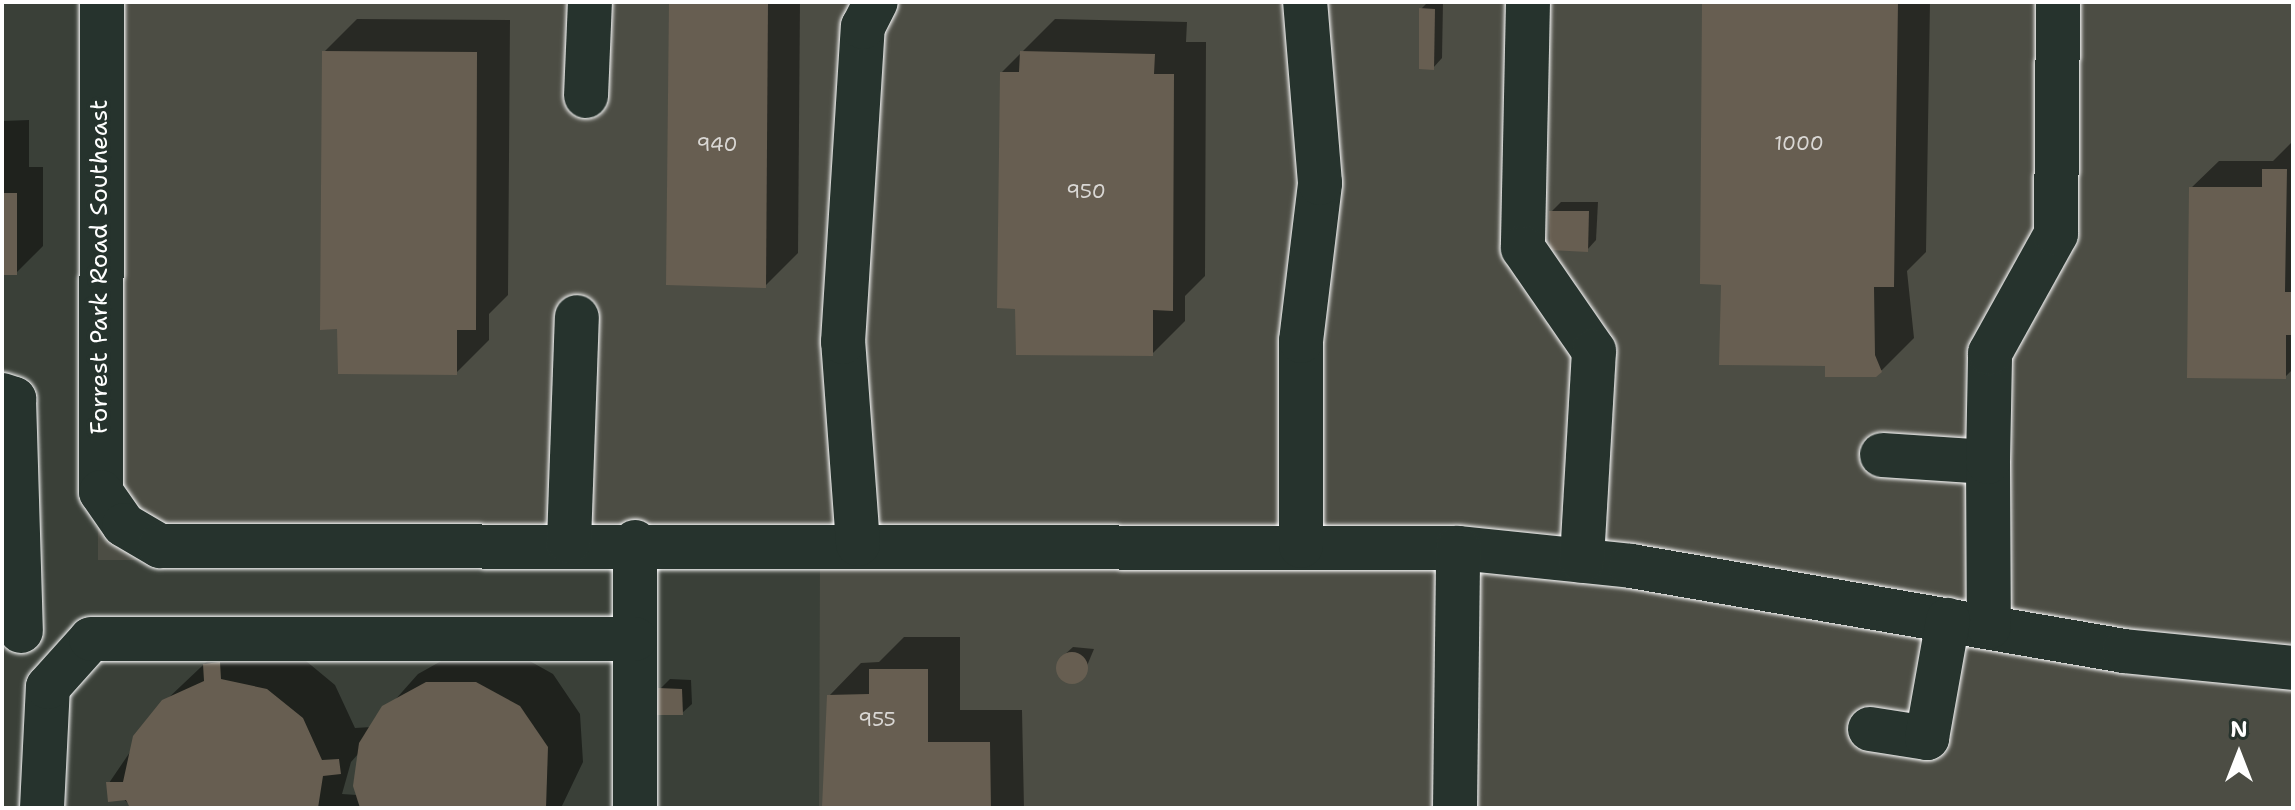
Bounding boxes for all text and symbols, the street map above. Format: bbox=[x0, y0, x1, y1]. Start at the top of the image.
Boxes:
street label: Forrest Park Road Southeast bbox=[86, 99, 114, 435]
house number: 1000 bbox=[1774, 131, 1824, 155]
house number: 940 bbox=[696, 132, 738, 156]
house number: 950 bbox=[1066, 179, 1106, 203]
house number: 955 bbox=[858, 707, 896, 731]
north arrow bbox=[2199, 714, 2279, 794]
text: N bbox=[2230, 715, 2248, 744]

